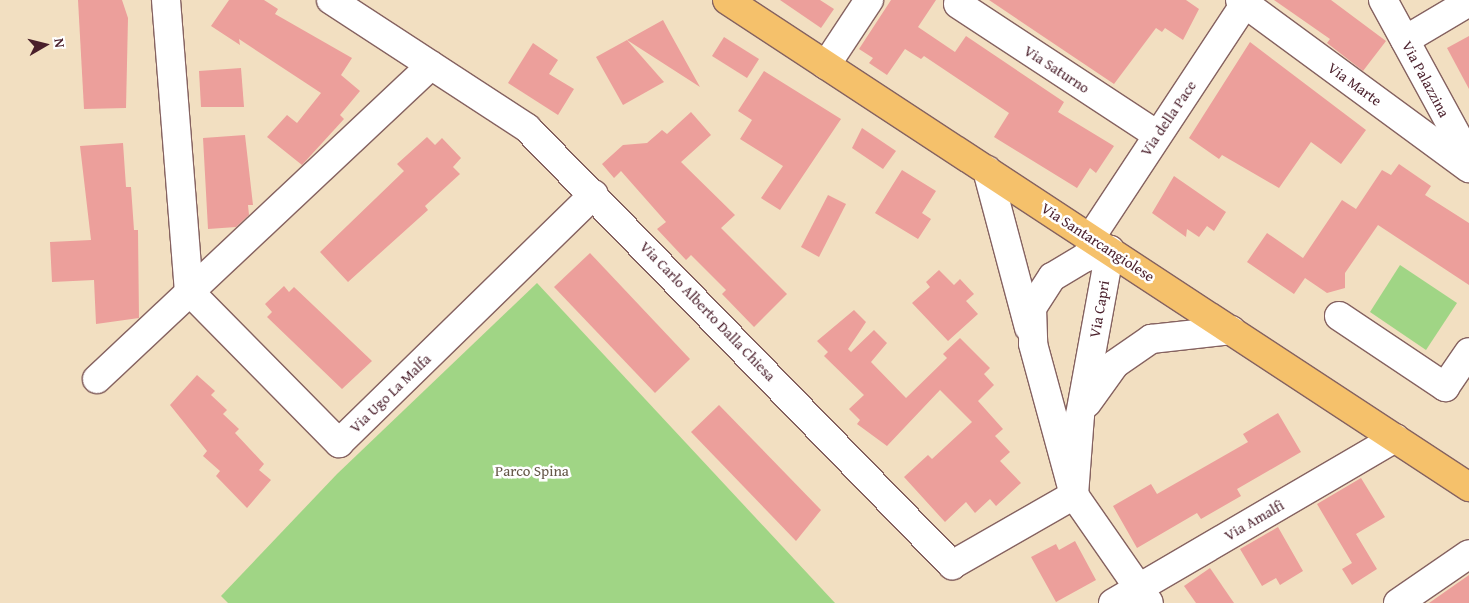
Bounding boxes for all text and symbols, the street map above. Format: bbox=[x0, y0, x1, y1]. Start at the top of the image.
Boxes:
north arrow bbox=[20, 20, 70, 70]
text: N bbox=[49, 37, 70, 49]
street label: Via Palazzina bbox=[1398, 38, 1454, 120]
street label: Via Saturno bbox=[1021, 41, 1093, 97]
street label: Via Marte bbox=[1324, 58, 1386, 110]
street label: Via della Pace bbox=[1136, 77, 1200, 159]
street label: Via Santarcangiolese bbox=[1038, 199, 1158, 285]
street label: Via Carlo Alberto Dalla Chiesa bbox=[636, 237, 780, 385]
street label: Via Capri bbox=[1085, 279, 1113, 339]
street label: Via Ugo La Malfa bbox=[346, 350, 434, 436]
park label: Parco Spina bbox=[495, 462, 569, 480]
street label: Via Amalfi bbox=[1221, 496, 1287, 544]

